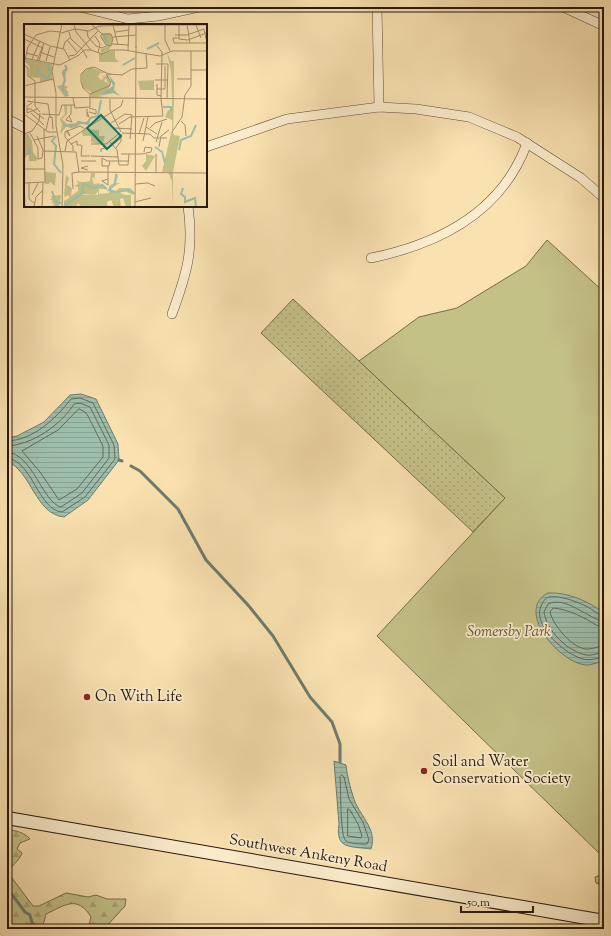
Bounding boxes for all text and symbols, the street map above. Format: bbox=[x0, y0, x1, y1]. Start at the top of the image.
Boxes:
inset map bbox=[24, 24, 207, 207]
park label: Somersby Park bbox=[467, 622, 551, 643]
place label: On With Life bbox=[95, 687, 182, 708]
marker: On With Life bbox=[82, 692, 92, 702]
place label: Soil and Water Conservation Society bbox=[432, 752, 572, 790]
marker: Soil and Water Conservation Society bbox=[419, 766, 429, 776]
street label: Southwest Ankeny Road bbox=[227, 830, 389, 878]
scale bar bbox=[461, 888, 533, 914]
text: 50 m bbox=[466, 894, 490, 912]

